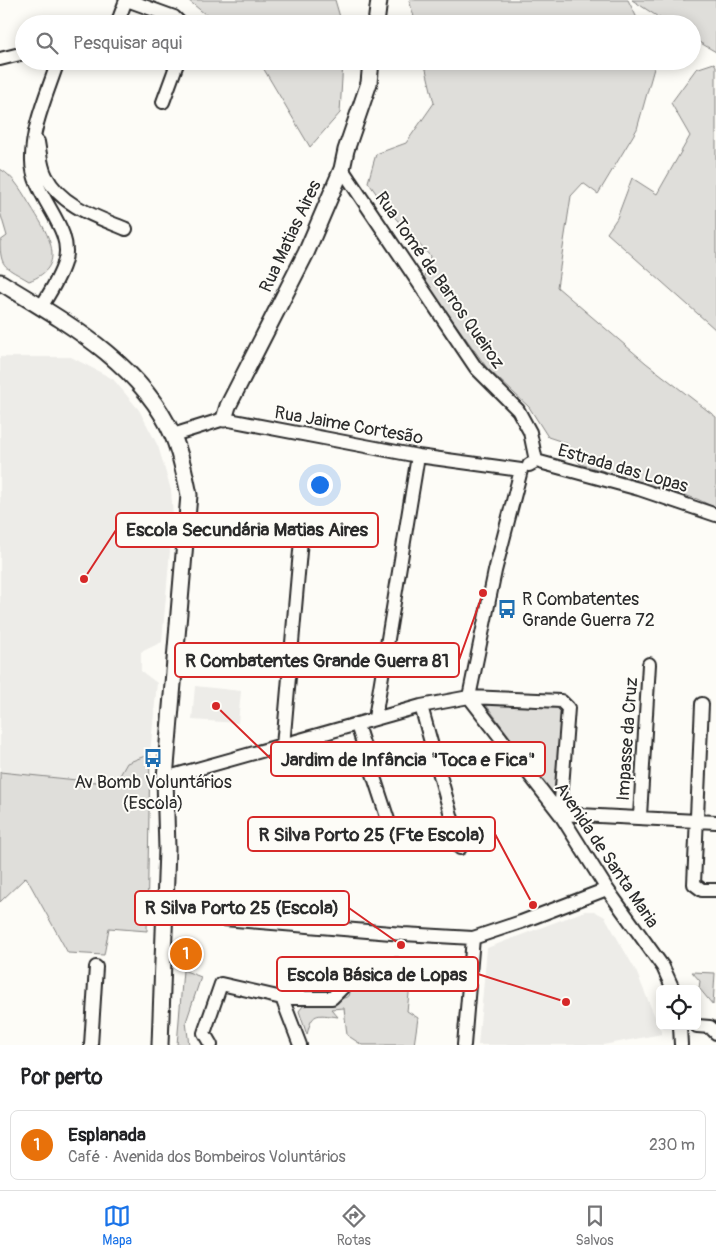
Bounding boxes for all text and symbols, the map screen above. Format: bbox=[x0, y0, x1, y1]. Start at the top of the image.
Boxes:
search box bbox=[15, 15, 701, 70]
icon: search bbox=[33, 29, 61, 57]
text: Pesquisar aqui bbox=[73, 31, 182, 55]
street label: Rua Matias Aires bbox=[254, 176, 326, 296]
street label: Rua Tomé de Barros Queiroz bbox=[370, 187, 510, 373]
street label: Rua Jaime Cortesão bbox=[273, 401, 425, 450]
street label: Estrada das Lopas bbox=[555, 439, 691, 498]
your location bbox=[307, 472, 333, 498]
callout: Escola Secundária Matias Aires bbox=[116, 513, 378, 547]
text: Escola Secundária Matias Aires bbox=[126, 518, 368, 542]
place label: R Combatentes Grande Guerra 72 bbox=[522, 588, 655, 632]
bus stop icon: R Combatentes Grande Guerra 72 bbox=[496, 598, 518, 620]
callout: R Combatentes Grande Guerra 81 bbox=[175, 643, 459, 677]
text: R Combatentes Grande Guerra 81 bbox=[185, 649, 449, 673]
street label: Impasse da Cruz bbox=[612, 676, 643, 802]
callout: Jardim de Infância "Toca e Fica" bbox=[271, 742, 545, 776]
bus stop icon: Av Bomb Voluntários (Escola) bbox=[142, 747, 164, 769]
text: Jardim de Infância "Toca e Fica" bbox=[281, 748, 535, 772]
place label: Av Bomb Voluntários (Escola) bbox=[74, 771, 232, 815]
street label: Avenida de Santa Maria bbox=[549, 778, 664, 932]
callout: R Silva Porto 25 (Fte Escola) bbox=[248, 817, 495, 851]
text: R Silva Porto 25 (Fte Escola) bbox=[258, 823, 486, 847]
callout: R Silva Porto 25 (Escola) bbox=[135, 891, 349, 925]
text: R Silva Porto 25 (Escola) bbox=[145, 896, 339, 920]
pin: 1 bbox=[170, 935, 202, 973]
callout: Escola Básica de Lopas bbox=[277, 957, 478, 991]
text: Escola Básica de Lopas bbox=[287, 963, 468, 987]
map controls bbox=[656, 985, 701, 1030]
button: locate bbox=[656, 985, 701, 1030]
text: Por perto bbox=[20, 1064, 102, 1091]
text: Esplanada bbox=[68, 1123, 146, 1147]
text: 1 bbox=[34, 1135, 40, 1155]
text: 230 m bbox=[649, 1135, 695, 1155]
text: Café · Avenida dos Bombeiros Voluntários bbox=[68, 1147, 346, 1167]
tab: Mapa bbox=[102, 1202, 132, 1249]
tab: Rotas bbox=[337, 1202, 371, 1249]
tab: Salvos bbox=[576, 1202, 614, 1249]

